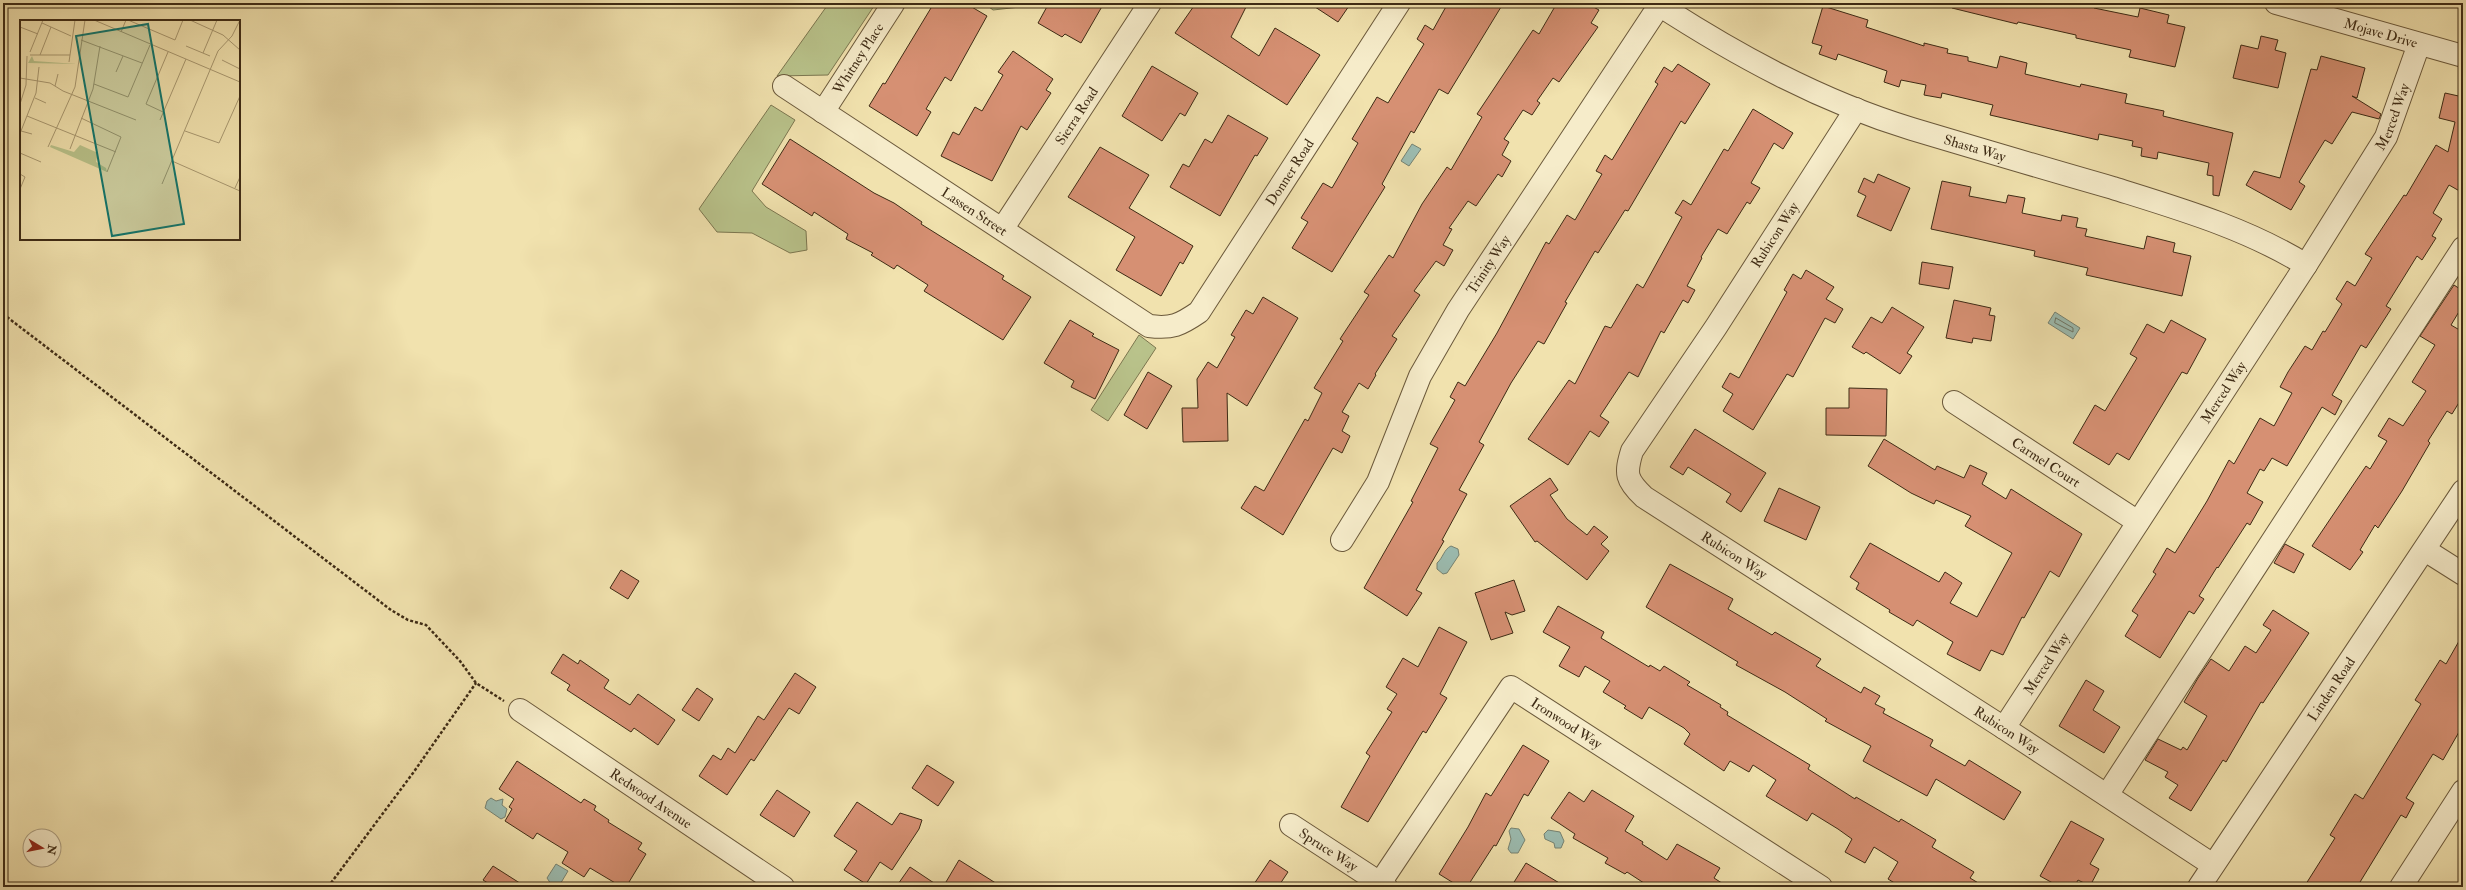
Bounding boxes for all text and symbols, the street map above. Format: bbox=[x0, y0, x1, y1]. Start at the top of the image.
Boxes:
street label: Mojave Drive bbox=[2342, 14, 2420, 51]
street label: Whitney Place bbox=[828, 19, 887, 98]
inset map bbox=[20, 20, 240, 240]
street label: Merced Way bbox=[2371, 80, 2414, 153]
street label: Sierra Road bbox=[1051, 84, 1101, 148]
street label: Shasta Way bbox=[1942, 131, 2009, 166]
street label: Donner Road bbox=[1262, 136, 1317, 209]
street label: Lassen Street bbox=[938, 183, 1011, 239]
street label: Rubicon Way bbox=[1747, 198, 1804, 272]
street label: Trinity Way bbox=[1462, 231, 1515, 297]
street label: Merced Way bbox=[2197, 357, 2251, 426]
street label: Carmel Court bbox=[2009, 434, 2084, 491]
street label: Rubicon Way bbox=[1698, 528, 1771, 584]
street label: Merced Way bbox=[2020, 629, 2074, 698]
street label: Linden Road bbox=[2304, 654, 2358, 724]
street label: Ironwood Way bbox=[1528, 694, 1606, 753]
street label: Rubicon Way bbox=[1971, 703, 2044, 759]
street label: Redwood Avenue bbox=[607, 765, 695, 832]
street label: Spruce Way bbox=[1296, 824, 1362, 876]
north arrow bbox=[22, 828, 62, 868]
text: N bbox=[44, 843, 59, 857]

